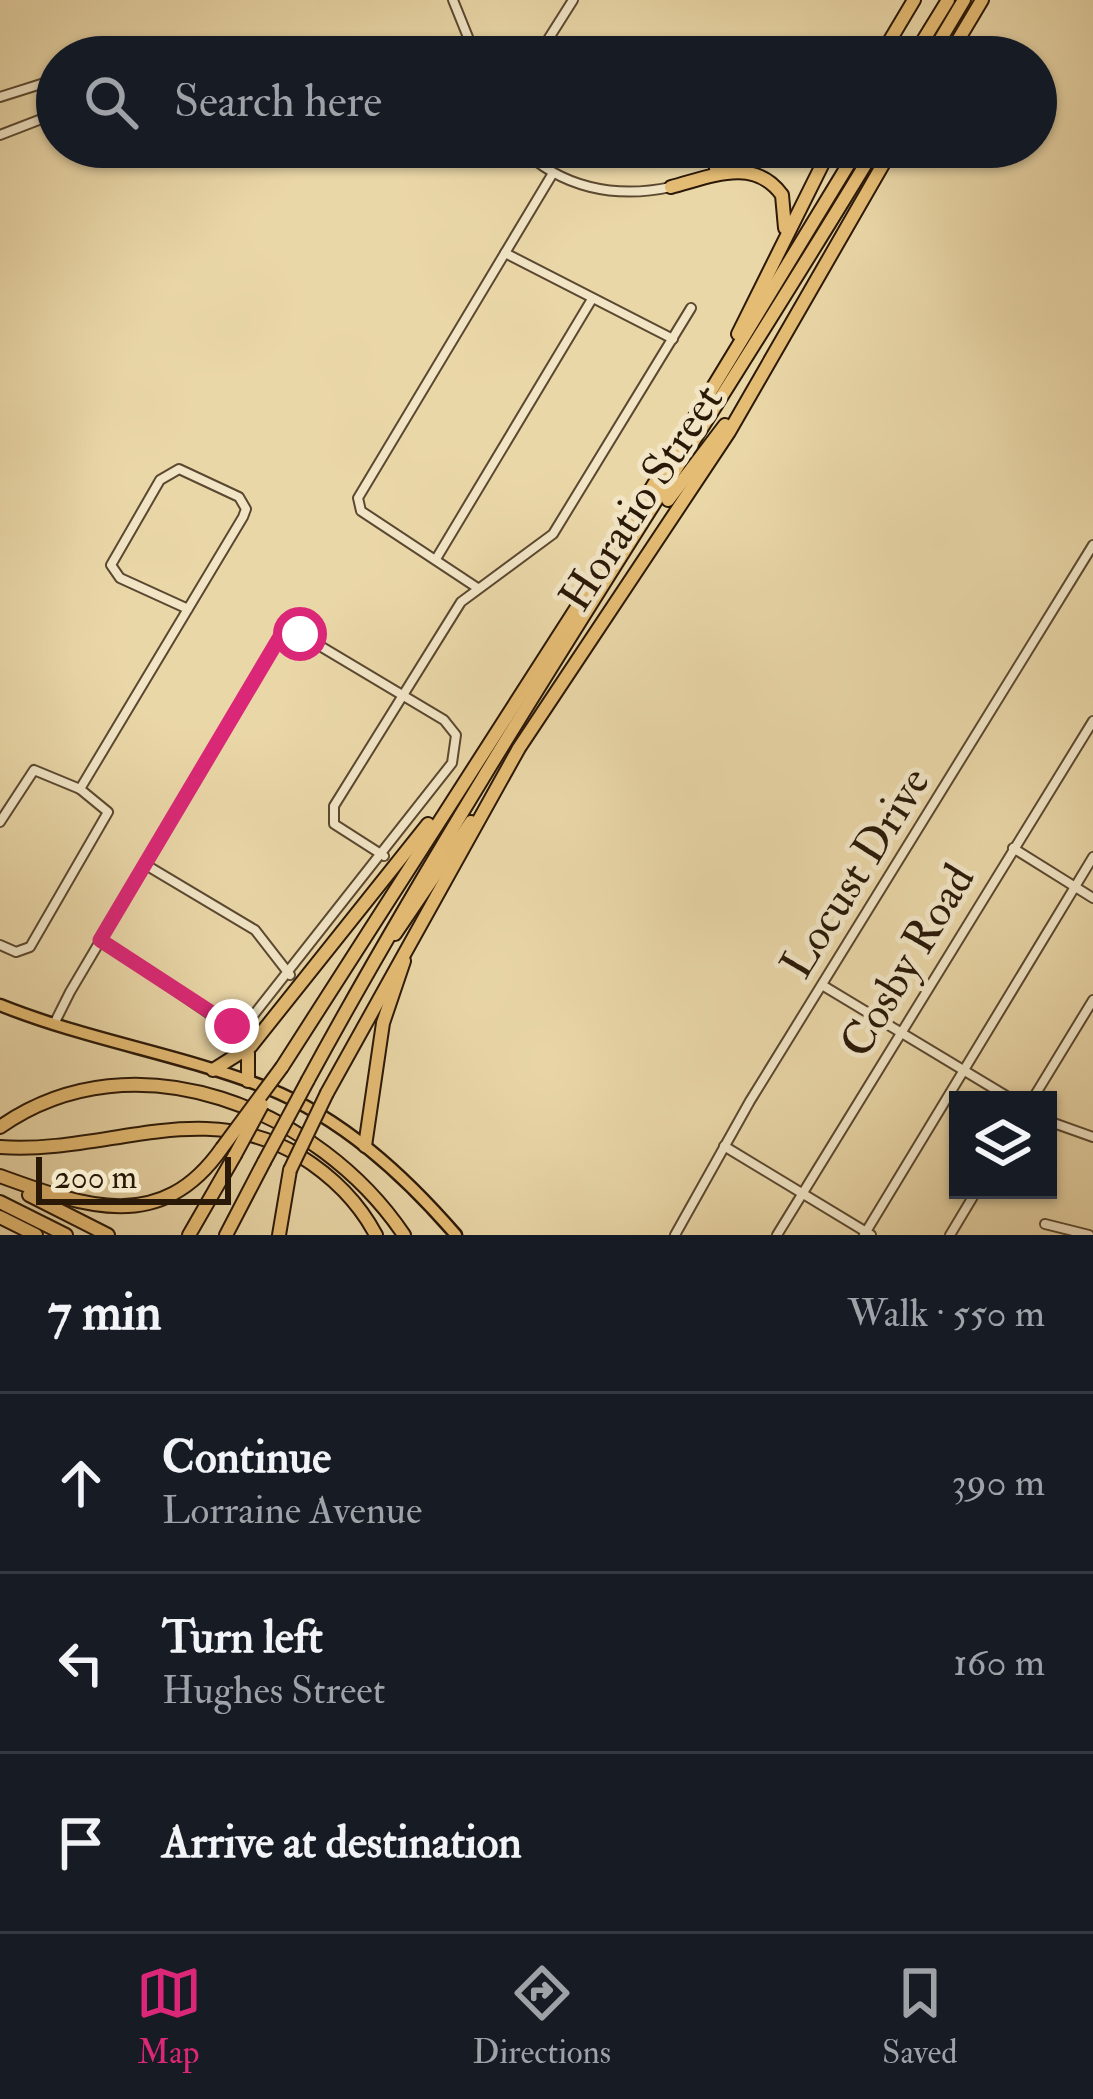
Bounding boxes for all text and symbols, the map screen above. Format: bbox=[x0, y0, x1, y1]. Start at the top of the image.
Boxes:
search box bbox=[36, 36, 1057, 168]
icon: search bbox=[78, 69, 144, 135]
text: Search here bbox=[174, 74, 382, 130]
street label: Horatio Street bbox=[548, 374, 736, 622]
route start bbox=[273, 607, 327, 661]
street label: Locust Drive bbox=[769, 757, 943, 989]
street label: Cosby Road bbox=[828, 854, 987, 1068]
route end bbox=[205, 999, 259, 1053]
map controls bbox=[949, 1091, 1057, 1199]
button: layers bbox=[949, 1091, 1057, 1199]
scale bar bbox=[36, 1151, 231, 1204]
text: 200 m bbox=[54, 1157, 137, 1198]
text: 7 min bbox=[48, 1281, 162, 1345]
text: Walk · 550 m bbox=[848, 1289, 1045, 1338]
text: Continue bbox=[162, 1430, 331, 1486]
icon: ahead bbox=[48, 1450, 114, 1516]
text: 390 m bbox=[952, 1458, 1045, 1507]
text: Lorraine Avenue bbox=[162, 1486, 422, 1535]
text: Turn left bbox=[162, 1610, 323, 1666]
icon: left bbox=[48, 1630, 114, 1696]
text: 160 m bbox=[953, 1638, 1045, 1687]
text: Hughes Street bbox=[162, 1666, 385, 1715]
icon: arrive bbox=[48, 1810, 114, 1876]
text: Arrive at destination bbox=[162, 1815, 522, 1871]
tab: Map bbox=[136, 1960, 202, 2073]
tab: Directions bbox=[473, 1960, 611, 2073]
tab: Saved bbox=[882, 1960, 957, 2073]

